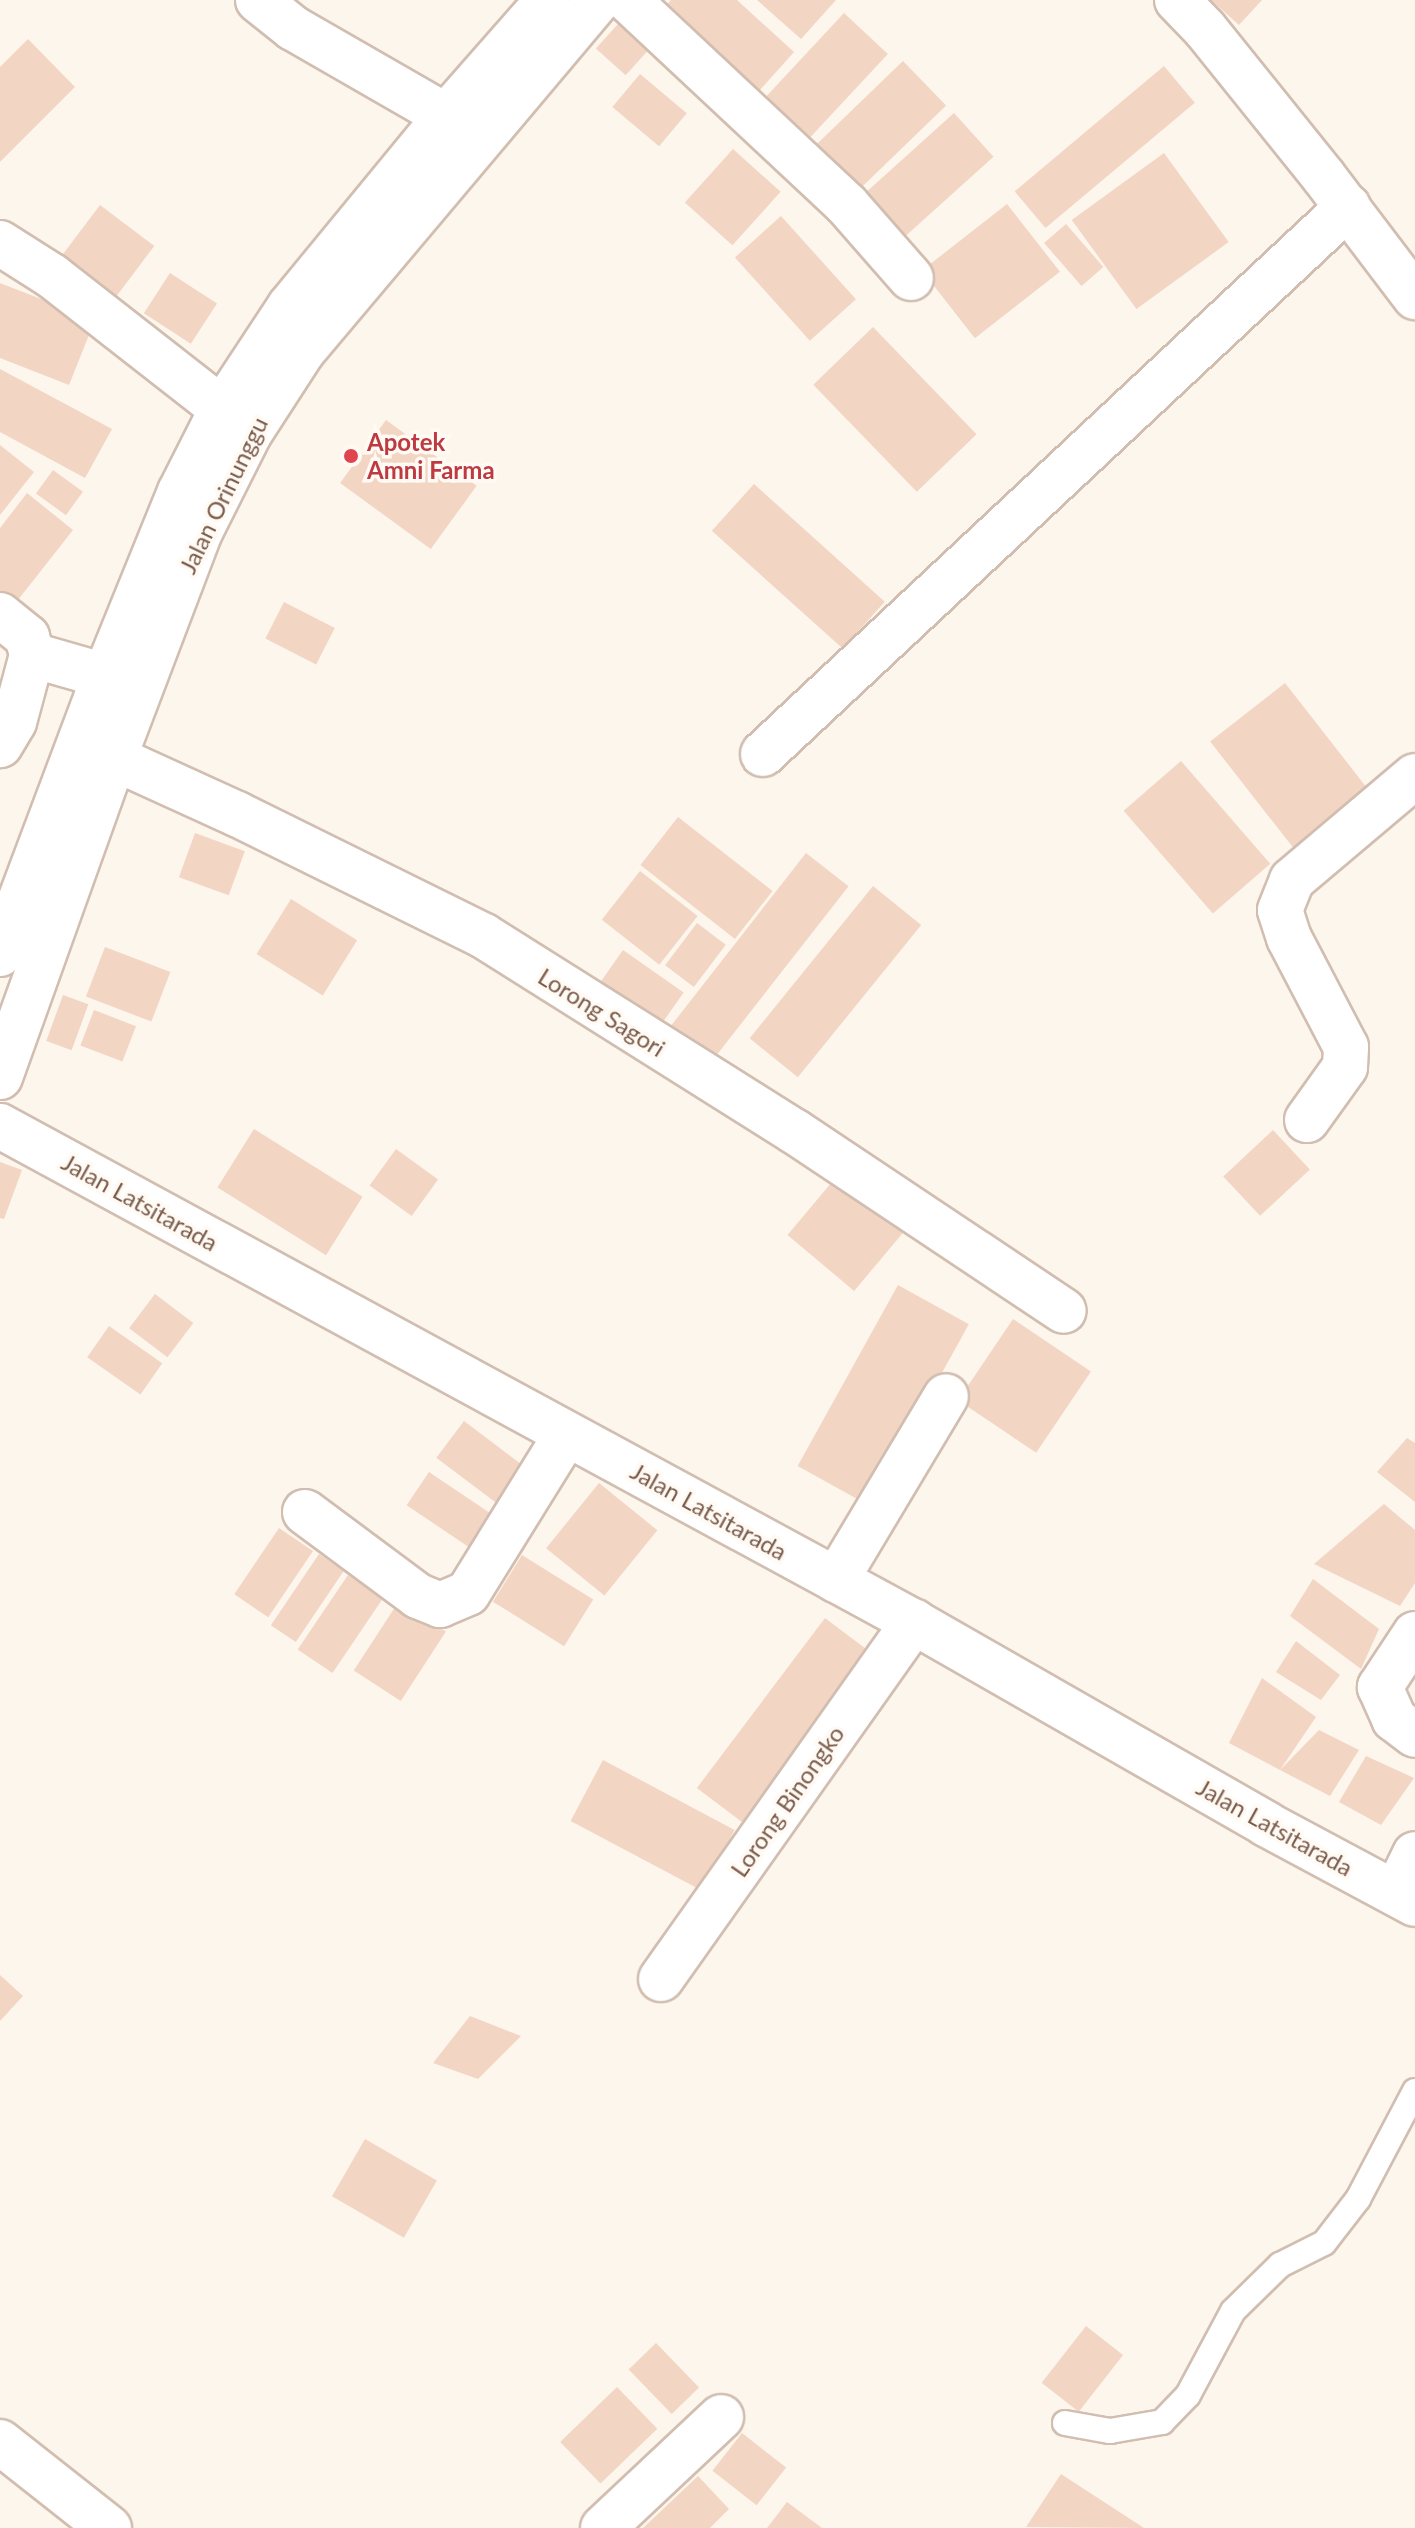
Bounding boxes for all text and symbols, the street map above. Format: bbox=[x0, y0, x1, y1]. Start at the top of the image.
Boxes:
street label: Jalan Orinunggu bbox=[173, 412, 273, 578]
place label: Apotek Amni Farma bbox=[367, 428, 495, 484]
marker: Apotek Amni Farma bbox=[342, 447, 360, 465]
street label: Lorong Sagori bbox=[533, 962, 671, 1062]
street label: Jalan Latsitarada bbox=[57, 1147, 223, 1257]
street label: Jalan Latsitarada bbox=[626, 1456, 792, 1566]
street label: Lorong Binongko bbox=[724, 1720, 850, 1882]
street label: Jalan Latsitarada bbox=[1192, 1772, 1358, 1882]

